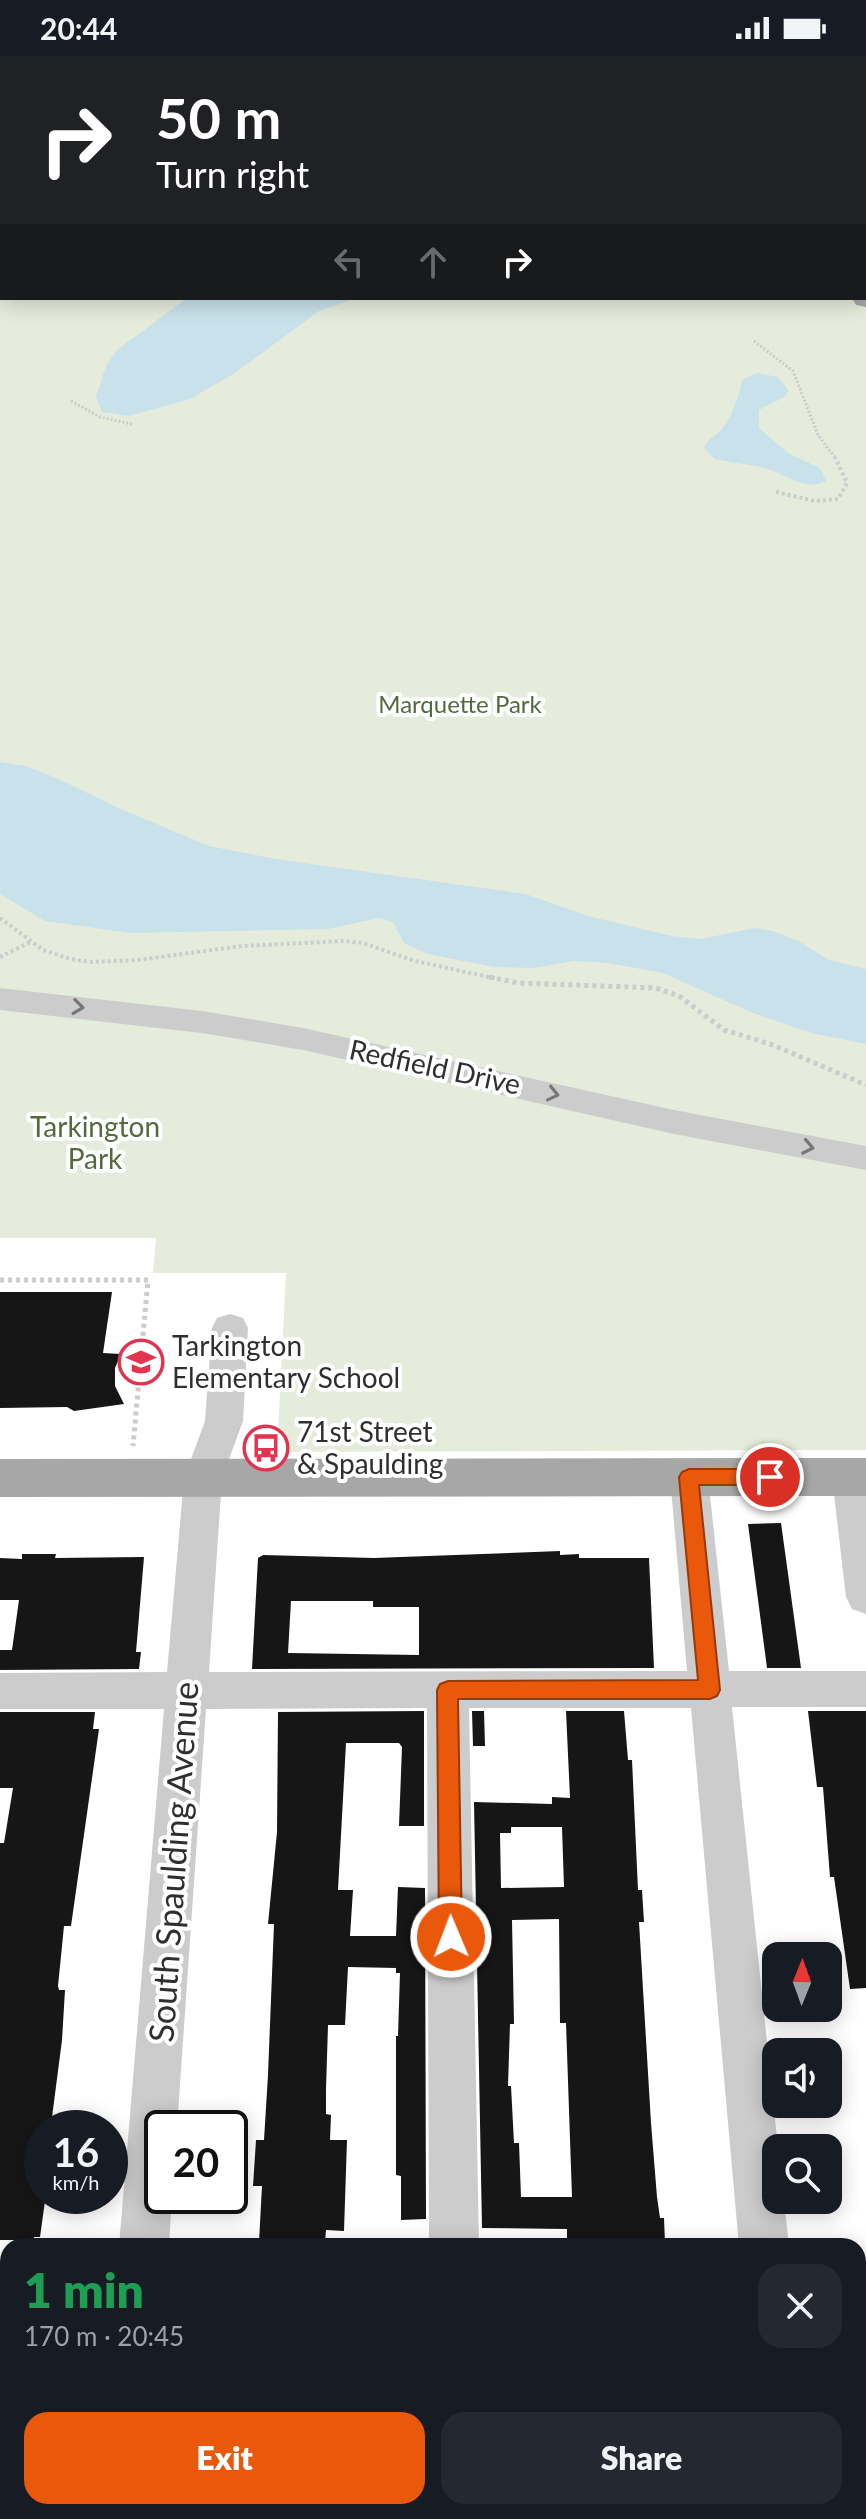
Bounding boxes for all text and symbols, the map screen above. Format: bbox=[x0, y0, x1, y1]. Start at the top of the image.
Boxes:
text: 20:44 bbox=[40, 10, 117, 46]
text: 50 m bbox=[156, 84, 281, 151]
icon: right bbox=[24, 88, 128, 192]
text: Turn right bbox=[156, 152, 309, 196]
icon: left bbox=[327, 240, 371, 284]
icon: ahead bbox=[411, 240, 455, 284]
icon: right bbox=[495, 240, 539, 284]
park label: Marquette Park bbox=[378, 689, 543, 718]
one-way arrow bbox=[71, 999, 84, 1016]
street label: Redfield Drive bbox=[347, 1031, 524, 1101]
one-way arrow bbox=[546, 1084, 560, 1101]
park label: Tarkington Park bbox=[30, 1109, 160, 1175]
one-way arrow bbox=[801, 1138, 814, 1155]
place label: Tarkington Elementary School bbox=[172, 1328, 400, 1394]
school or university icon: Tarkington Elementary School bbox=[117, 1338, 165, 1386]
place label: 71st Street & Spaulding bbox=[297, 1414, 443, 1480]
bus stop icon: 71st Street & Spaulding bbox=[242, 1424, 290, 1472]
pin bbox=[736, 1443, 804, 1511]
icon: arrive bbox=[748, 1455, 792, 1499]
street label: South Spaulding Avenue bbox=[139, 1680, 206, 2044]
position arrow bbox=[409, 1895, 493, 1979]
north arrow bbox=[762, 1942, 842, 2022]
map controls bbox=[762, 1942, 842, 2214]
button: sound bbox=[762, 2038, 842, 2118]
speed limit sign: 20 bbox=[144, 2110, 248, 2214]
text: 16 bbox=[53, 2128, 99, 2176]
button: search bbox=[762, 2134, 842, 2214]
text: km/h bbox=[53, 2170, 99, 2194]
text: 1 min bbox=[24, 2261, 144, 2318]
button: close bbox=[758, 2264, 842, 2348]
text: 170 m · 20:45 bbox=[24, 2320, 184, 2352]
button: Exit bbox=[24, 2412, 425, 2504]
button: Share bbox=[441, 2412, 842, 2504]

